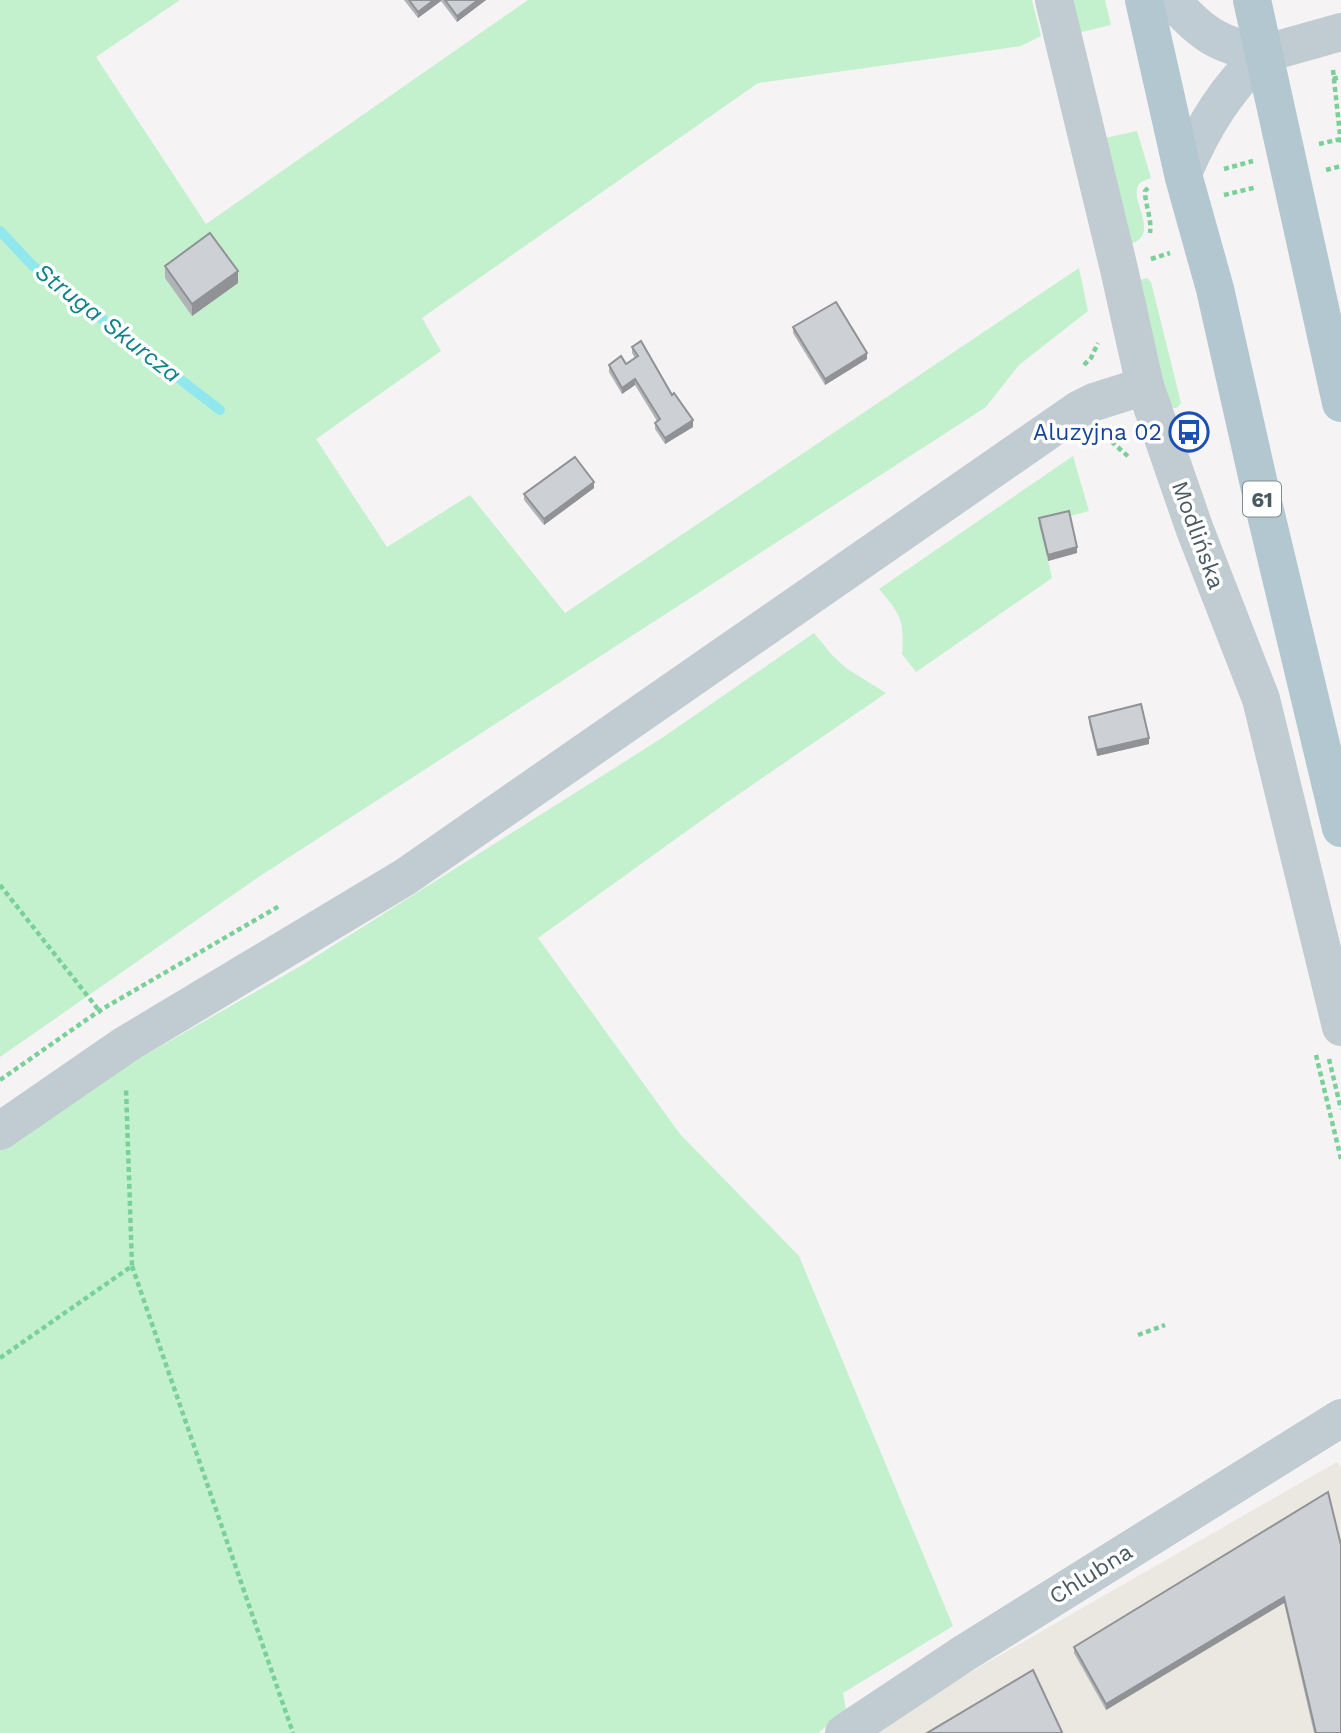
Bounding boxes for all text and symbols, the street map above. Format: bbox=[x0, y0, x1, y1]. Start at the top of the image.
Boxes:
water label: Struga Skurcza bbox=[30, 257, 187, 389]
bus stop icon: Aluzyjna 02 bbox=[1168, 411, 1210, 453]
place label: Aluzyjna 02 bbox=[1033, 419, 1162, 446]
street label: Modlińska bbox=[1166, 477, 1230, 593]
road number: 61 bbox=[1243, 482, 1281, 516]
street label: Chlubna bbox=[1044, 1538, 1138, 1610]

